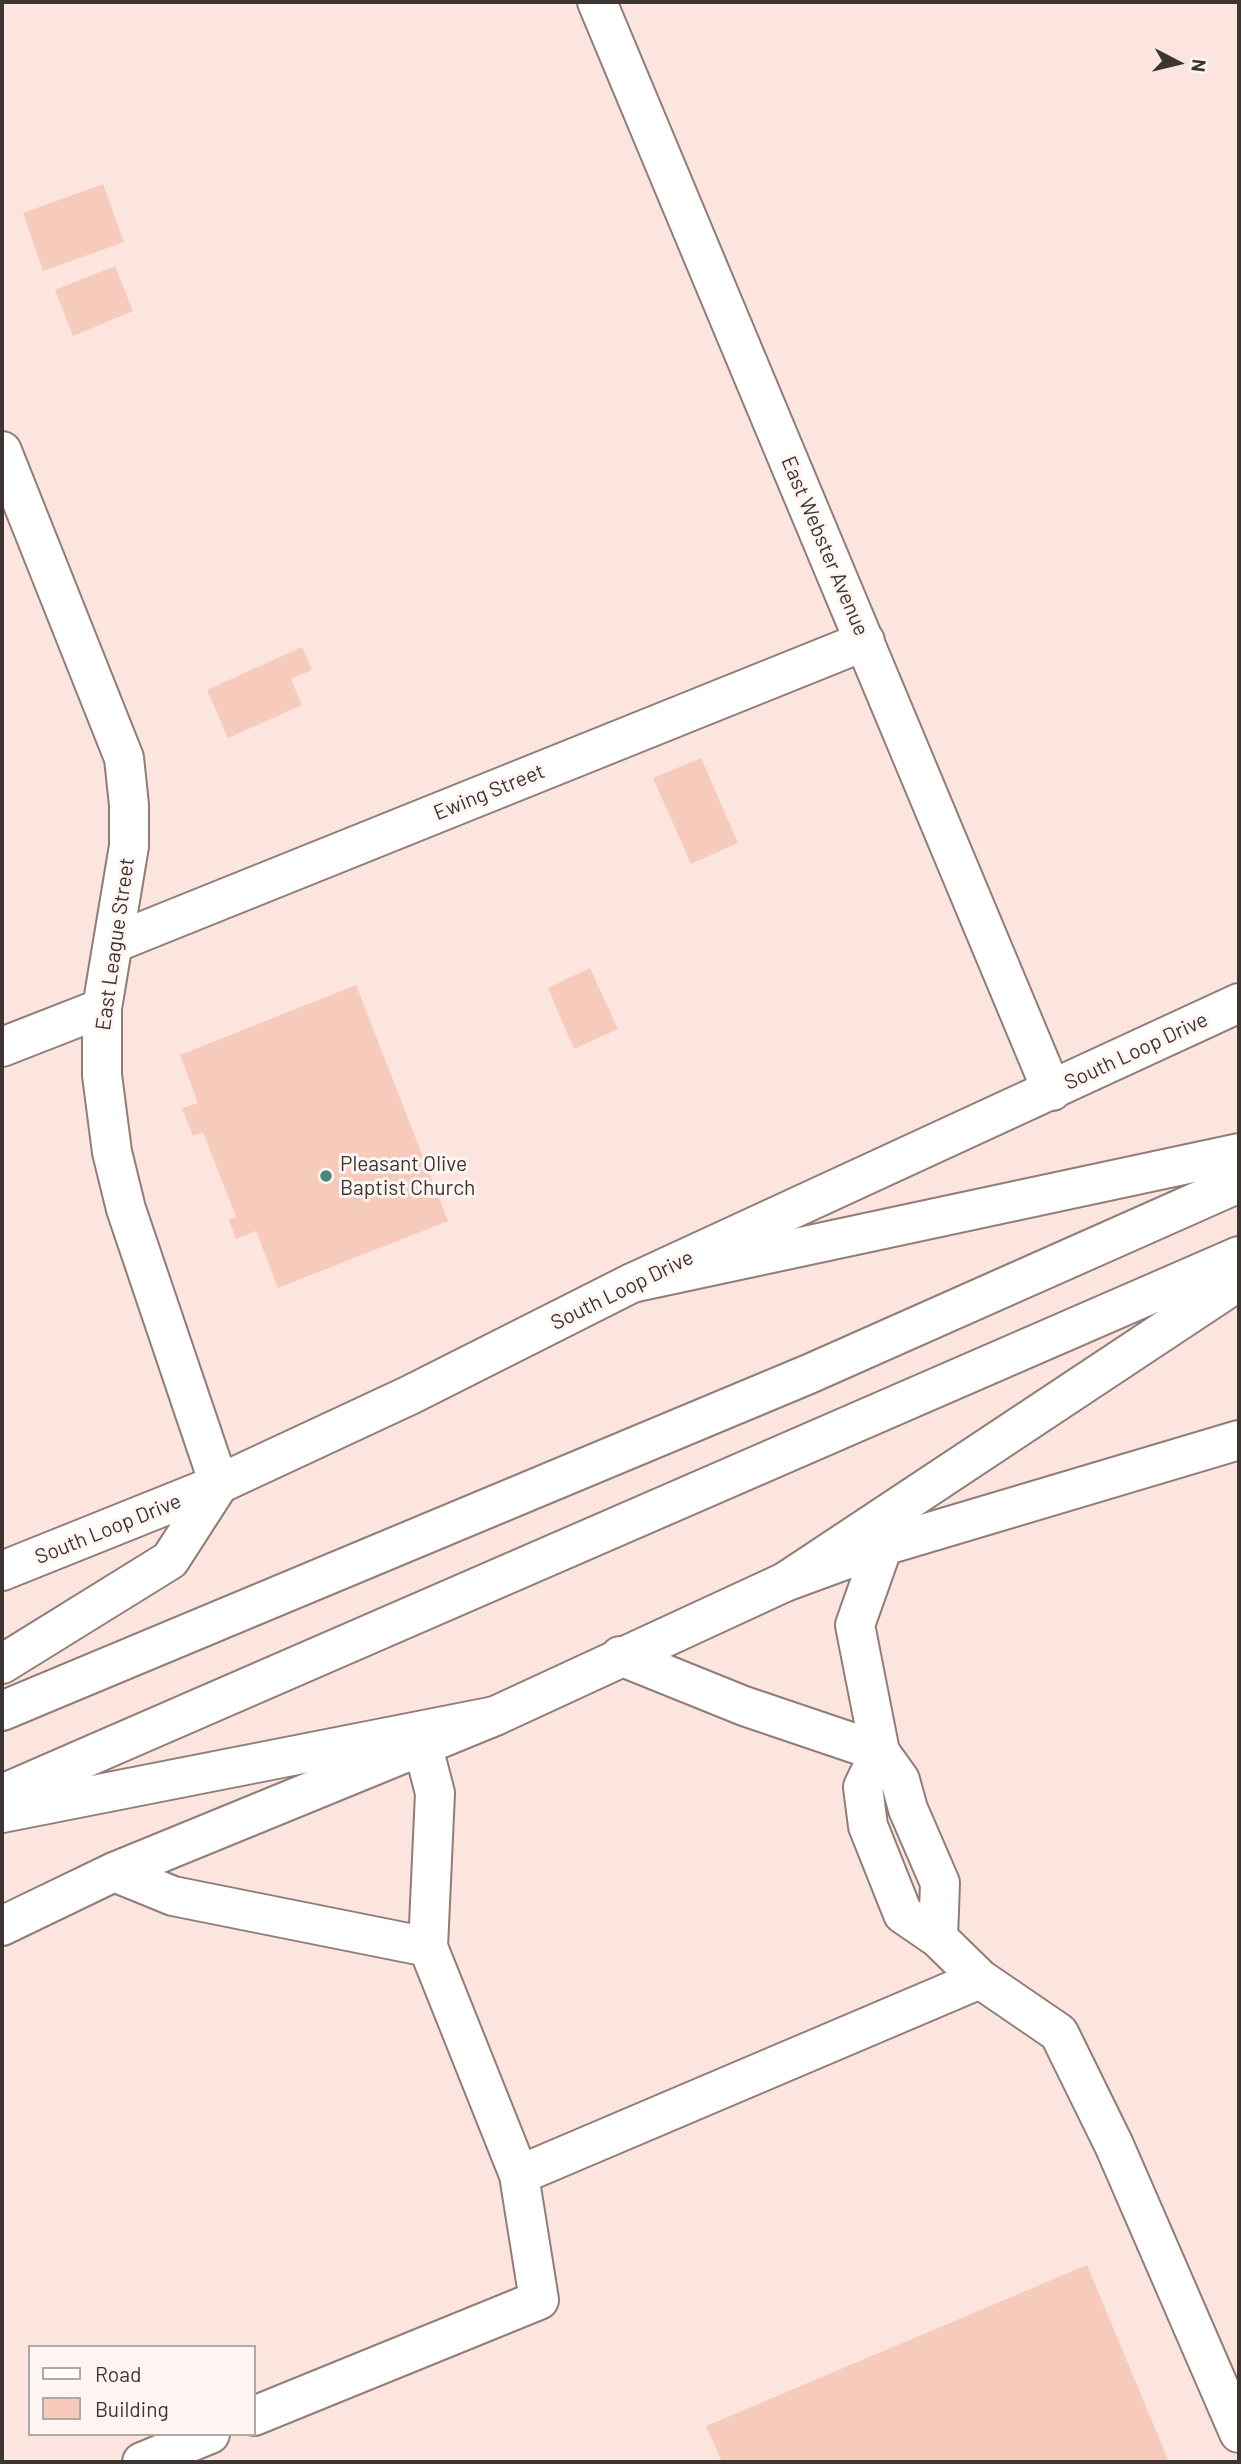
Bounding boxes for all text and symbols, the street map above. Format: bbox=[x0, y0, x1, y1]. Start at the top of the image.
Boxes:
north arrow bbox=[1143, 28, 1213, 98]
text: N bbox=[1187, 58, 1212, 73]
street label: East Webster Avenue bbox=[776, 452, 874, 640]
street label: Ewing Street bbox=[430, 758, 548, 826]
street label: East League Street bbox=[90, 856, 140, 1032]
street label: South Loop Drive bbox=[1060, 1007, 1212, 1095]
place label: Pleasant Olive Baptist Church bbox=[340, 1151, 475, 1201]
marker: Pleasant Olive Baptist Church bbox=[318, 1168, 334, 1184]
street label: South Loop Drive bbox=[547, 1245, 697, 1335]
street label: South Loop Drive bbox=[31, 1488, 185, 1570]
legend bbox=[28, 2345, 256, 2436]
text: Road bbox=[95, 2361, 141, 2386]
text: Building bbox=[95, 2396, 169, 2421]

